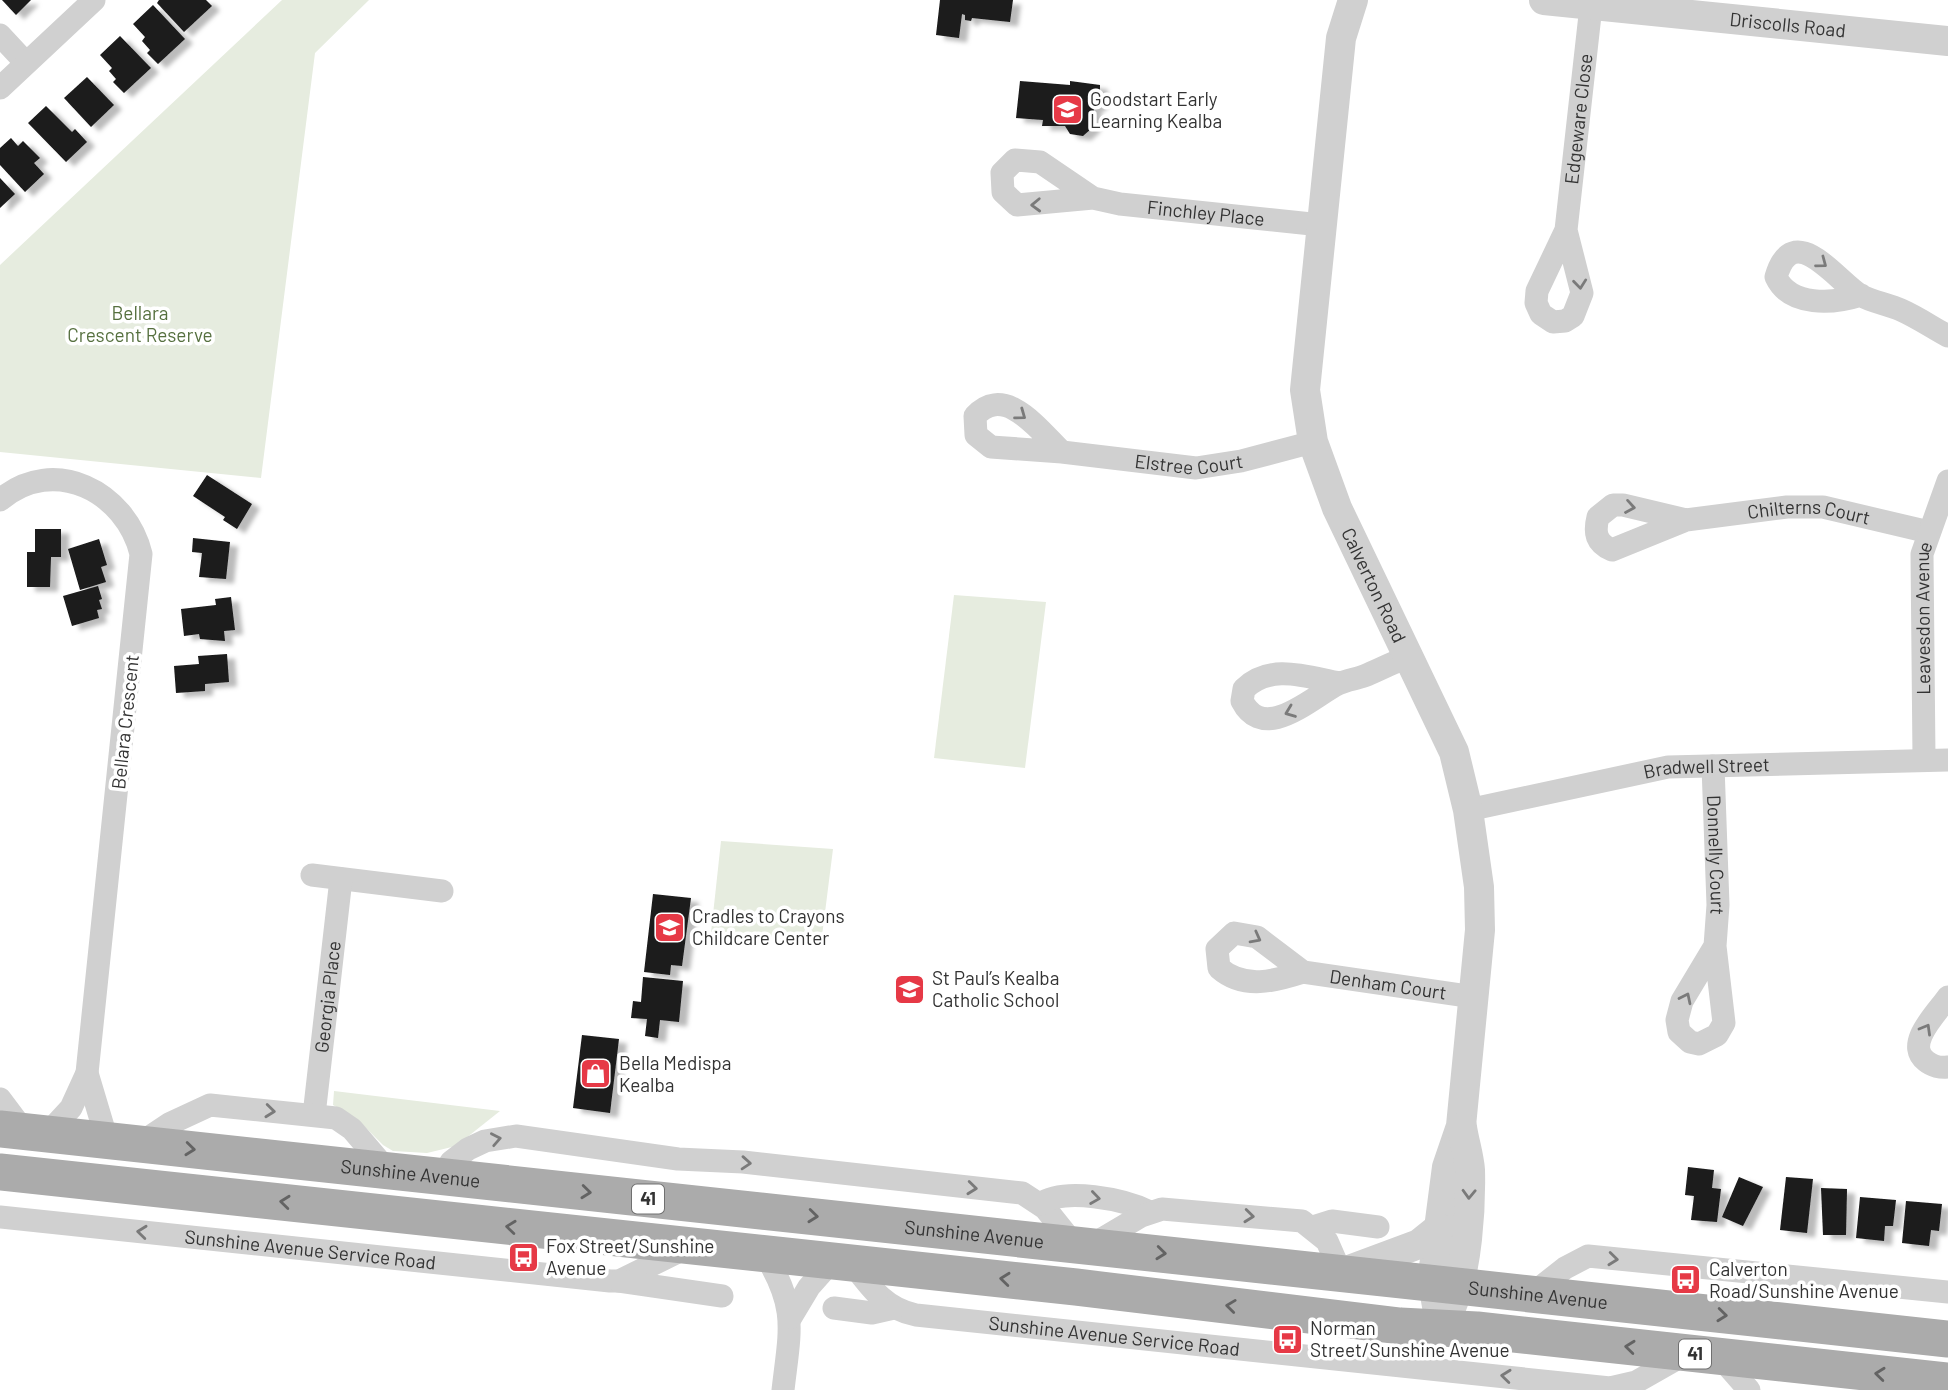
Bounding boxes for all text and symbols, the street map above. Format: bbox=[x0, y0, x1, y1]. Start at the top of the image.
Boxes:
street label: Driscolls Road bbox=[1729, 7, 1847, 42]
street label: Edgeware Close bbox=[1559, 52, 1597, 186]
place label: Goodstart Early Learning Kealba bbox=[1090, 87, 1222, 132]
school or university icon: Goodstart Early Learning Kealba bbox=[1050, 93, 1084, 127]
street label: Finchley Place bbox=[1146, 195, 1266, 230]
one-way arrow bbox=[1030, 197, 1041, 212]
one-way arrow bbox=[1814, 255, 1827, 267]
one-way arrow bbox=[1572, 278, 1587, 290]
park label: Bellara Crescent Reserve bbox=[67, 301, 213, 346]
one-way arrow bbox=[1013, 407, 1026, 419]
street label: Elstree Court bbox=[1133, 449, 1244, 479]
street label: Chilterns Court bbox=[1746, 495, 1873, 529]
one-way arrow bbox=[1624, 499, 1636, 514]
street label: Calverton Road bbox=[1337, 524, 1412, 646]
street label: Leavesdon Avenue bbox=[1910, 538, 1937, 695]
street label: Bellara Crescent bbox=[106, 653, 143, 790]
one-way arrow bbox=[1285, 704, 1297, 718]
street label: Bradwell Street bbox=[1641, 752, 1770, 783]
street label: Donnelly Court bbox=[1703, 794, 1730, 916]
place label: Cradles to Crayons Childcare Center bbox=[692, 904, 845, 949]
school or university icon: Cradles to Crayons Childcare Center bbox=[652, 910, 686, 944]
one-way arrow bbox=[1248, 930, 1261, 943]
street label: Georgia Place bbox=[309, 939, 345, 1054]
street label: Denham Court bbox=[1328, 964, 1448, 1004]
place label: St Paul’s Kealba Catholic School bbox=[932, 966, 1059, 1011]
school or university icon: St Paul’s Kealba Catholic School bbox=[892, 972, 926, 1006]
one-way arrow bbox=[1677, 993, 1691, 1005]
one-way arrow bbox=[1918, 1024, 1931, 1037]
place label: Bella Medispa Kealba bbox=[619, 1051, 732, 1096]
shop icon: Bella Medispa Kealba bbox=[579, 1057, 613, 1091]
one-way arrow bbox=[264, 1103, 276, 1118]
one-way arrow bbox=[490, 1132, 502, 1147]
one-way arrow bbox=[184, 1142, 195, 1157]
street label: Sunshine Avenue bbox=[340, 1154, 482, 1192]
one-way arrow bbox=[740, 1155, 751, 1170]
one-way arrow bbox=[966, 1180, 978, 1195]
road number: 41 bbox=[632, 1184, 664, 1214]
one-way arrow bbox=[581, 1185, 592, 1200]
one-way arrow bbox=[1461, 1189, 1476, 1200]
one-way arrow bbox=[1089, 1190, 1101, 1205]
one-way arrow bbox=[279, 1195, 291, 1210]
one-way arrow bbox=[807, 1208, 818, 1223]
one-way arrow bbox=[1243, 1208, 1254, 1223]
street label: Sunshine Avenue bbox=[903, 1215, 1045, 1252]
one-way arrow bbox=[505, 1219, 517, 1234]
street label: Sunshine Avenue Service Road bbox=[184, 1224, 437, 1274]
one-way arrow bbox=[136, 1225, 147, 1240]
place label: Fox Street/Sunshine Avenue bbox=[546, 1234, 714, 1279]
bus stop icon: Fox Street/Sunshine Avenue bbox=[506, 1240, 540, 1274]
one-way arrow bbox=[1155, 1245, 1166, 1260]
one-way arrow bbox=[1607, 1251, 1619, 1266]
place label: Calverton Road/Sunshine Avenue bbox=[1709, 1257, 1899, 1302]
bus stop icon: Calverton Road/Sunshine Avenue bbox=[1669, 1263, 1703, 1297]
one-way arrow bbox=[1000, 1272, 1011, 1287]
street label: Sunshine Avenue bbox=[1467, 1275, 1609, 1313]
one-way arrow bbox=[1226, 1298, 1237, 1313]
one-way arrow bbox=[1717, 1307, 1728, 1322]
street label: Sunshine Avenue Service Road bbox=[987, 1311, 1241, 1360]
place label: Norman Street/Sunshine Avenue bbox=[1310, 1316, 1510, 1361]
bus stop icon: Norman Street/Sunshine Avenue bbox=[1270, 1322, 1304, 1356]
road number: 41 bbox=[1679, 1339, 1711, 1368]
one-way arrow bbox=[1624, 1340, 1635, 1355]
one-way arrow bbox=[1874, 1367, 1885, 1382]
one-way arrow bbox=[1500, 1369, 1511, 1384]

